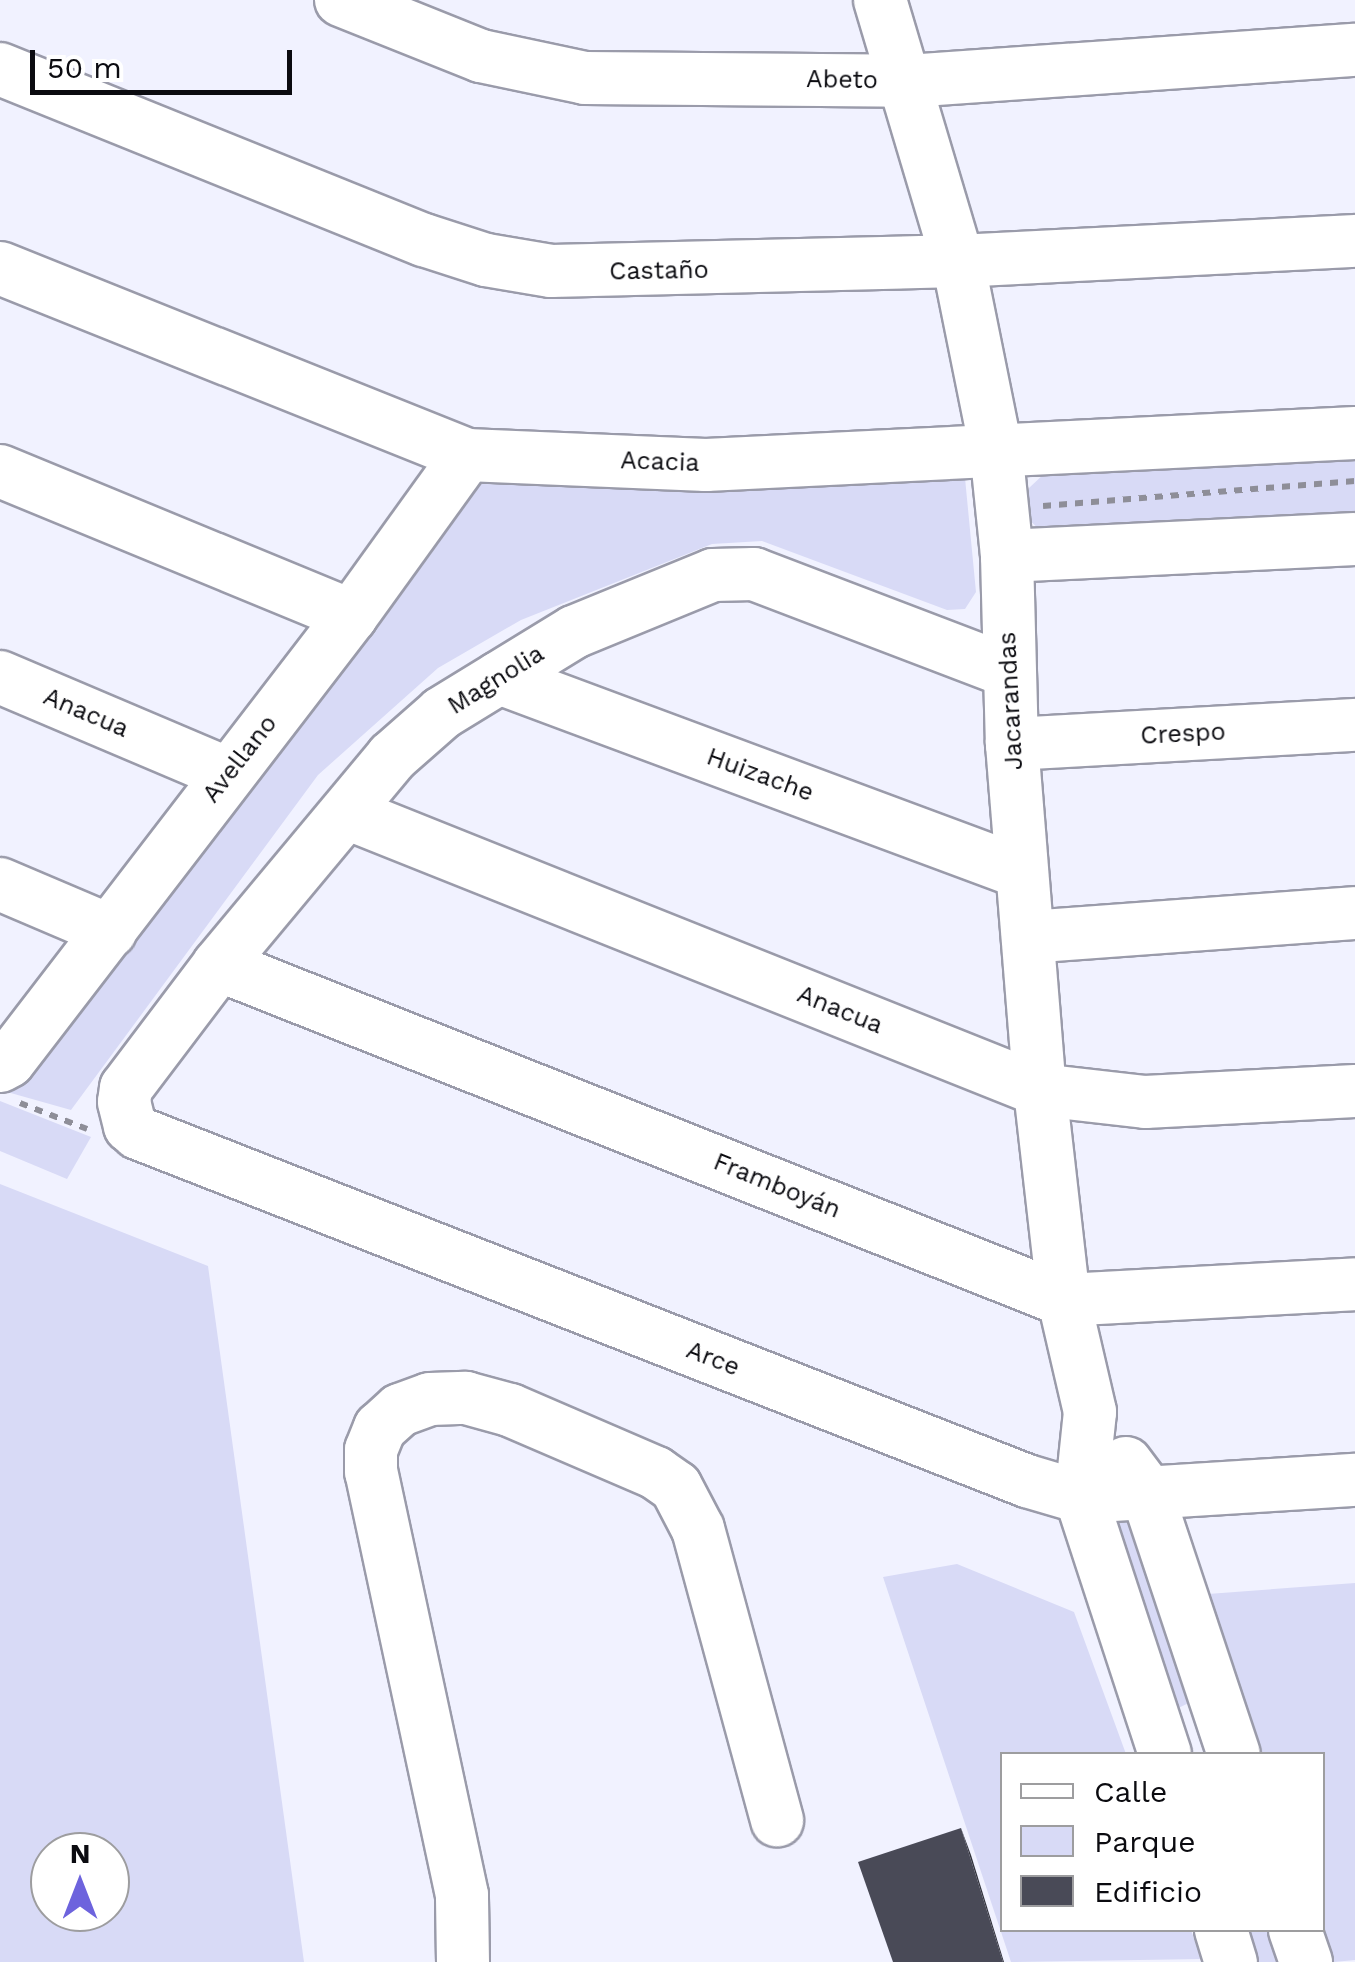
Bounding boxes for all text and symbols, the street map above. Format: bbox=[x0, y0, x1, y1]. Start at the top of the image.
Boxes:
scale bar bbox=[35, 30, 298, 92]
text: 50 m bbox=[47, 50, 122, 85]
street label: Abeto bbox=[806, 64, 878, 96]
street label: Castaño bbox=[609, 255, 709, 287]
street label: Acacia bbox=[620, 446, 700, 478]
street label: Jacarandas bbox=[992, 631, 1030, 771]
street label: Magnolia bbox=[442, 639, 550, 721]
street label: Anacua bbox=[39, 682, 133, 744]
street label: Avellano bbox=[196, 709, 284, 809]
street label: Crespo bbox=[1140, 717, 1226, 751]
street label: Huizache bbox=[702, 742, 818, 808]
street label: Anacua bbox=[793, 979, 887, 1041]
street label: Framboyán bbox=[709, 1147, 845, 1225]
street label: Arce bbox=[682, 1335, 744, 1383]
legend bbox=[1000, 1752, 1325, 1932]
text: Calle bbox=[1094, 1774, 1167, 1809]
text: Parque bbox=[1094, 1824, 1196, 1859]
north arrow bbox=[30, 1832, 130, 1932]
text: N bbox=[70, 1837, 90, 1870]
text: Edificio bbox=[1094, 1874, 1202, 1909]

